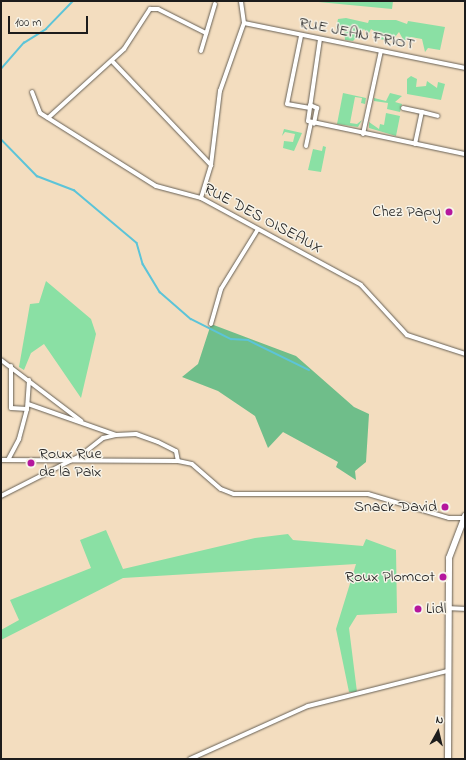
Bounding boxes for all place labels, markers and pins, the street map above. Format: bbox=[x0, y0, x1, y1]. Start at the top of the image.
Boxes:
place label: Chez Papy bbox=[372, 202, 441, 222]
marker: Chez Papy bbox=[444, 207, 454, 217]
place label: Roux Rue de la Paix bbox=[39, 444, 102, 482]
marker: Roux Rue de la Paix bbox=[26, 458, 36, 468]
place label: Snack David bbox=[354, 497, 437, 517]
marker: Snack David bbox=[440, 502, 450, 512]
place label: Roux Plomcot bbox=[345, 567, 435, 587]
marker: Roux Plomcot bbox=[438, 572, 448, 582]
place label: Lidl bbox=[426, 599, 446, 619]
marker: Lidl bbox=[413, 604, 423, 614]

